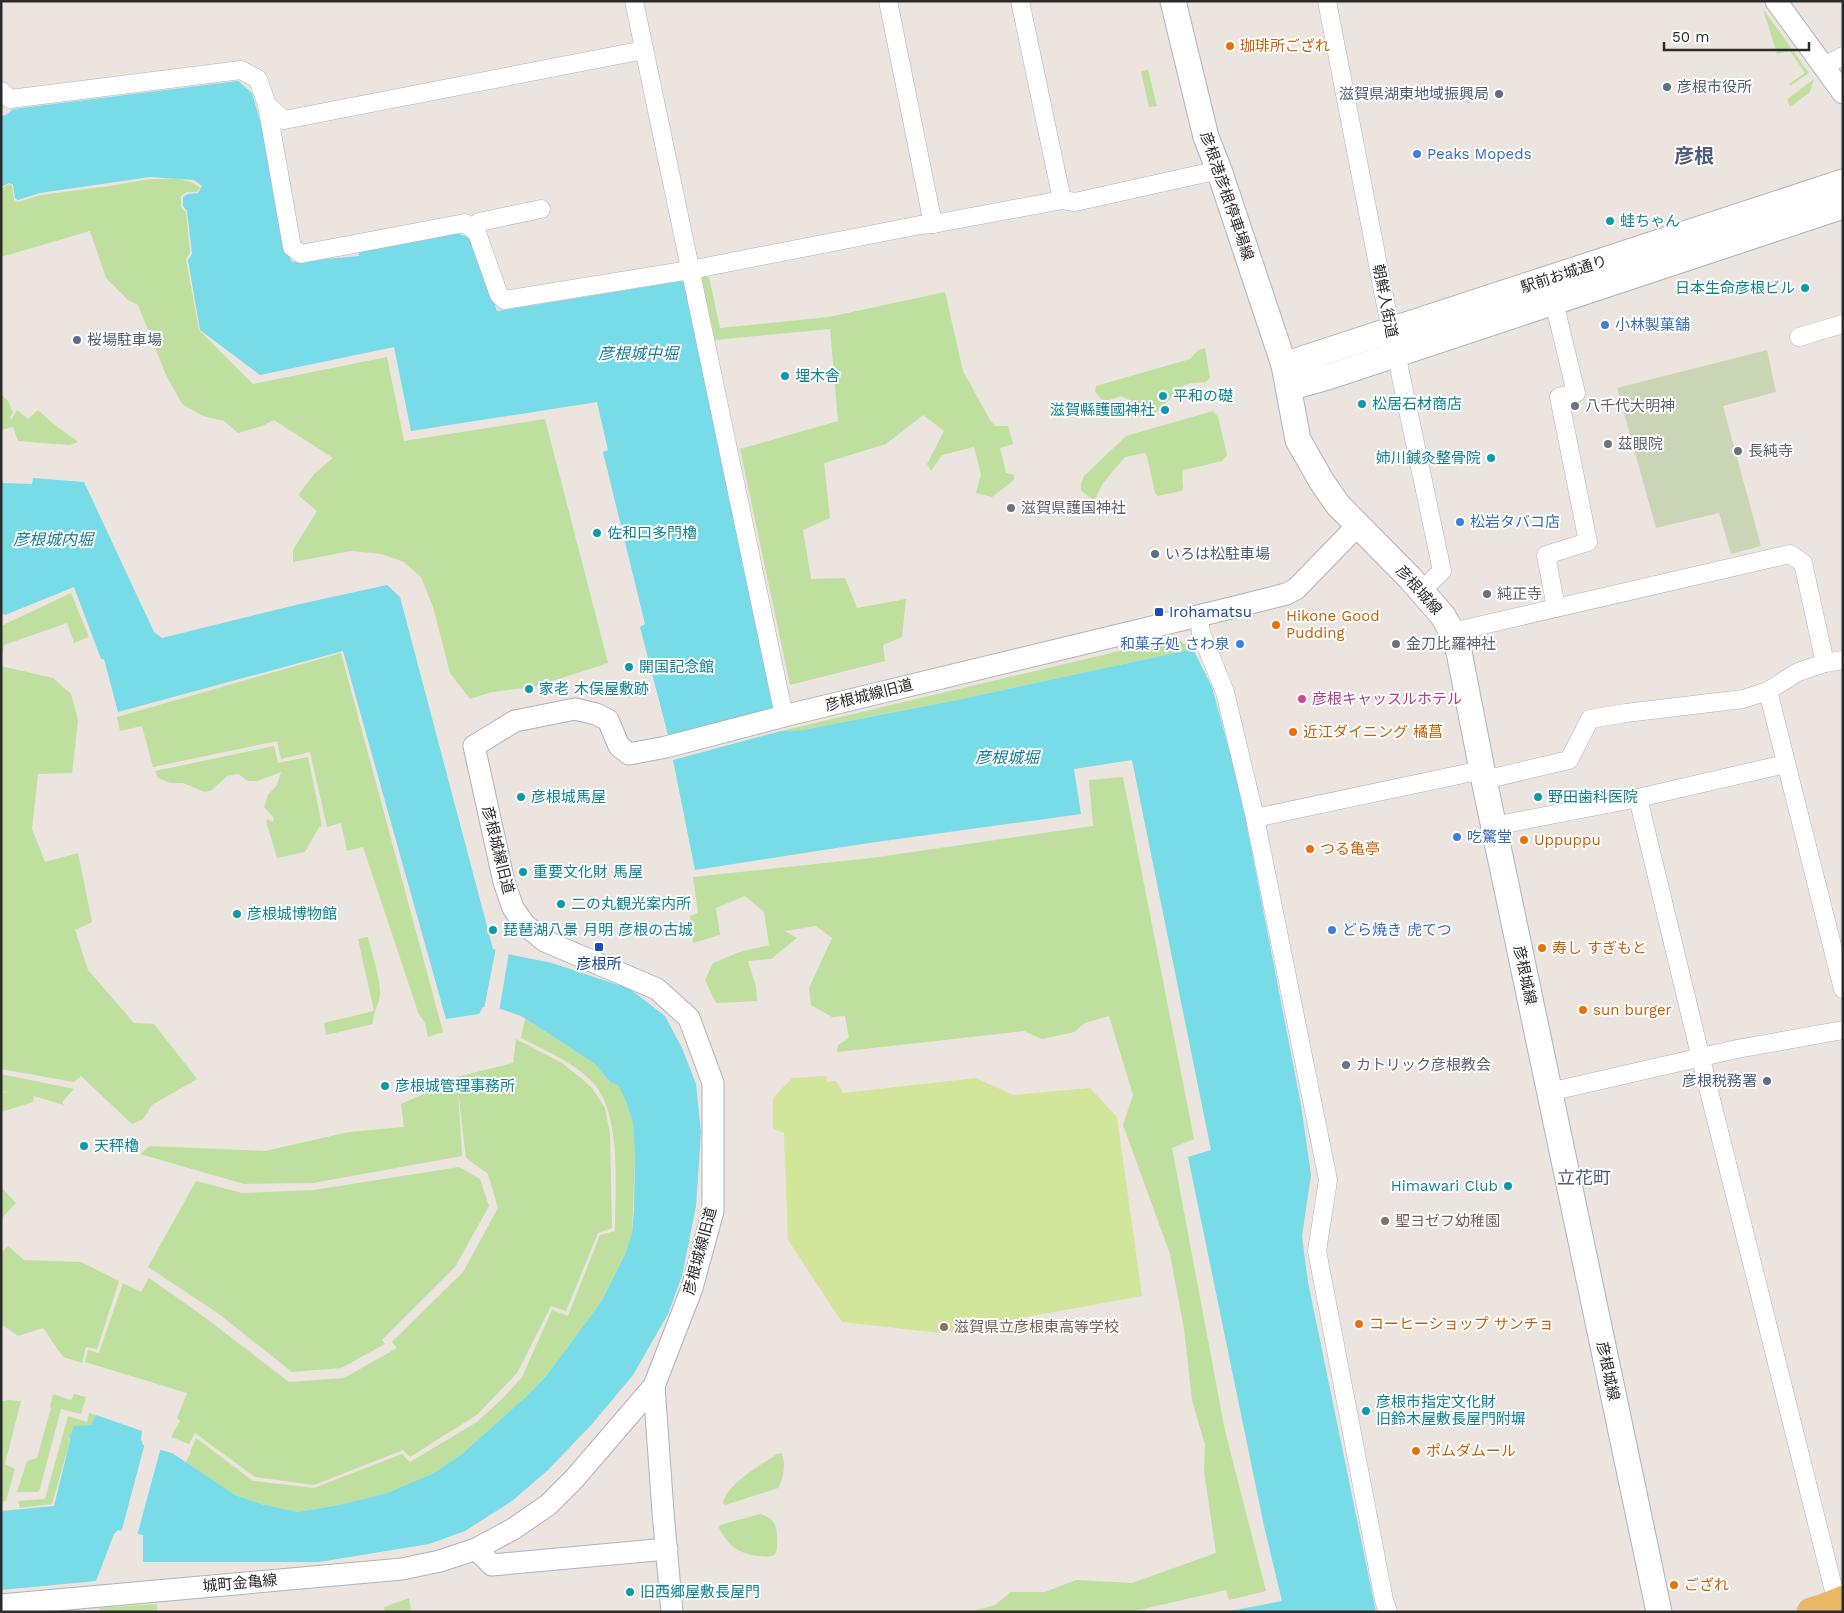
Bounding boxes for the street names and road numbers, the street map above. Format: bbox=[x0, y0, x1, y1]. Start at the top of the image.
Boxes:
street label: 彦根港彦根停車場線 bbox=[1197, 129, 1257, 263]
street label: 駅前お城通り bbox=[1518, 252, 1610, 296]
street label: 朝鮮人街道 bbox=[1369, 262, 1401, 340]
street label: 彦根城線 bbox=[1392, 562, 1446, 618]
street label: 彦根城線旧道 bbox=[823, 675, 915, 715]
street label: 彦根城線旧道 bbox=[478, 804, 518, 896]
street label: 彦根城線 bbox=[1510, 944, 1540, 1006]
street label: 彦根城線旧道 bbox=[680, 1205, 720, 1297]
street label: 彦根城線 bbox=[1593, 1340, 1623, 1402]
street label: 城町金亀線 bbox=[202, 1571, 278, 1595]

